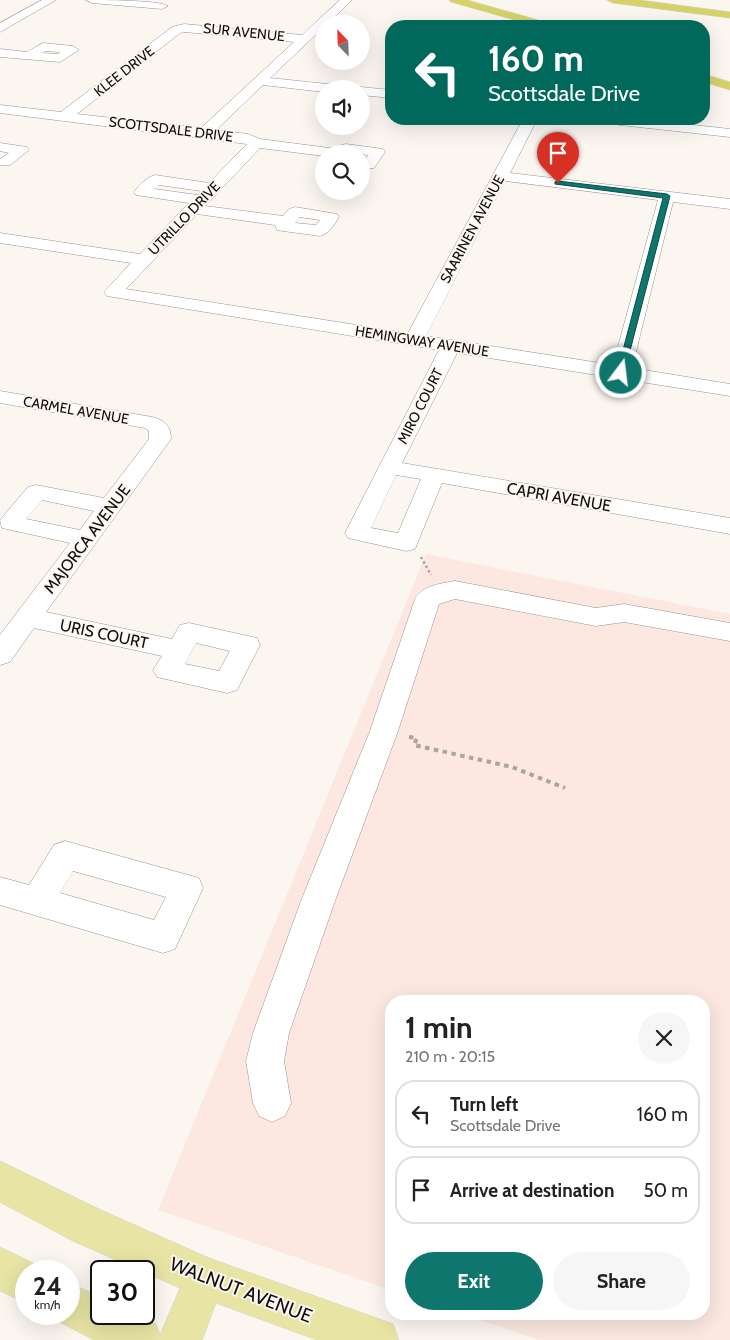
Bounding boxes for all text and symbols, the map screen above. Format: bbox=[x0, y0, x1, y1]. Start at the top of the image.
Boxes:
north arrow bbox=[315, 15, 370, 70]
map controls bbox=[315, 15, 370, 200]
street label: SUR AVENUE bbox=[202, 19, 286, 45]
text: 160 m bbox=[488, 37, 584, 80]
icon: left bbox=[405, 40, 470, 105]
street label: KLEE DRIVE bbox=[90, 42, 158, 100]
button: sound bbox=[315, 80, 370, 135]
text: Scottsdale Drive bbox=[488, 80, 640, 107]
street label: SCOTTSDALE DRIVE bbox=[108, 112, 234, 146]
pin bbox=[537, 132, 579, 183]
icon: arrive bbox=[544, 139, 572, 167]
button: search bbox=[315, 145, 370, 200]
street label: SAARINEN AVENUE bbox=[436, 172, 508, 286]
street label: UTRILLO DRIVE bbox=[144, 177, 224, 259]
street label: HEMINGWAY AVENUE bbox=[354, 322, 490, 361]
position arrow bbox=[594, 346, 646, 398]
street label: MIRO COURT bbox=[393, 365, 447, 447]
street label: CARMEL AVENUE bbox=[22, 392, 130, 428]
street label: CAPRI AVENUE bbox=[505, 478, 613, 516]
street label: MAJORCA AVENUE bbox=[40, 481, 134, 597]
street label: URIS COURT bbox=[58, 615, 150, 653]
text: 1 min bbox=[405, 1009, 473, 1046]
button: close bbox=[638, 1012, 690, 1064]
text: 210 m · 20:15 bbox=[405, 1047, 495, 1066]
text: Turn left bbox=[450, 1093, 518, 1116]
icon: left bbox=[407, 1100, 435, 1128]
text: 160 m bbox=[637, 1103, 688, 1126]
text: Scottsdale Drive bbox=[450, 1116, 561, 1135]
icon: arrive bbox=[407, 1176, 435, 1204]
text: Arrive at destination bbox=[450, 1179, 614, 1202]
text: 50 m bbox=[644, 1179, 688, 1202]
street label: WALNUT AVENUE bbox=[167, 1252, 315, 1328]
button: Exit bbox=[405, 1252, 543, 1310]
button: Share bbox=[553, 1252, 690, 1310]
speed limit sign: 30 bbox=[90, 1260, 155, 1325]
text: 24 bbox=[33, 1271, 62, 1301]
text: km/h bbox=[34, 1297, 61, 1312]

